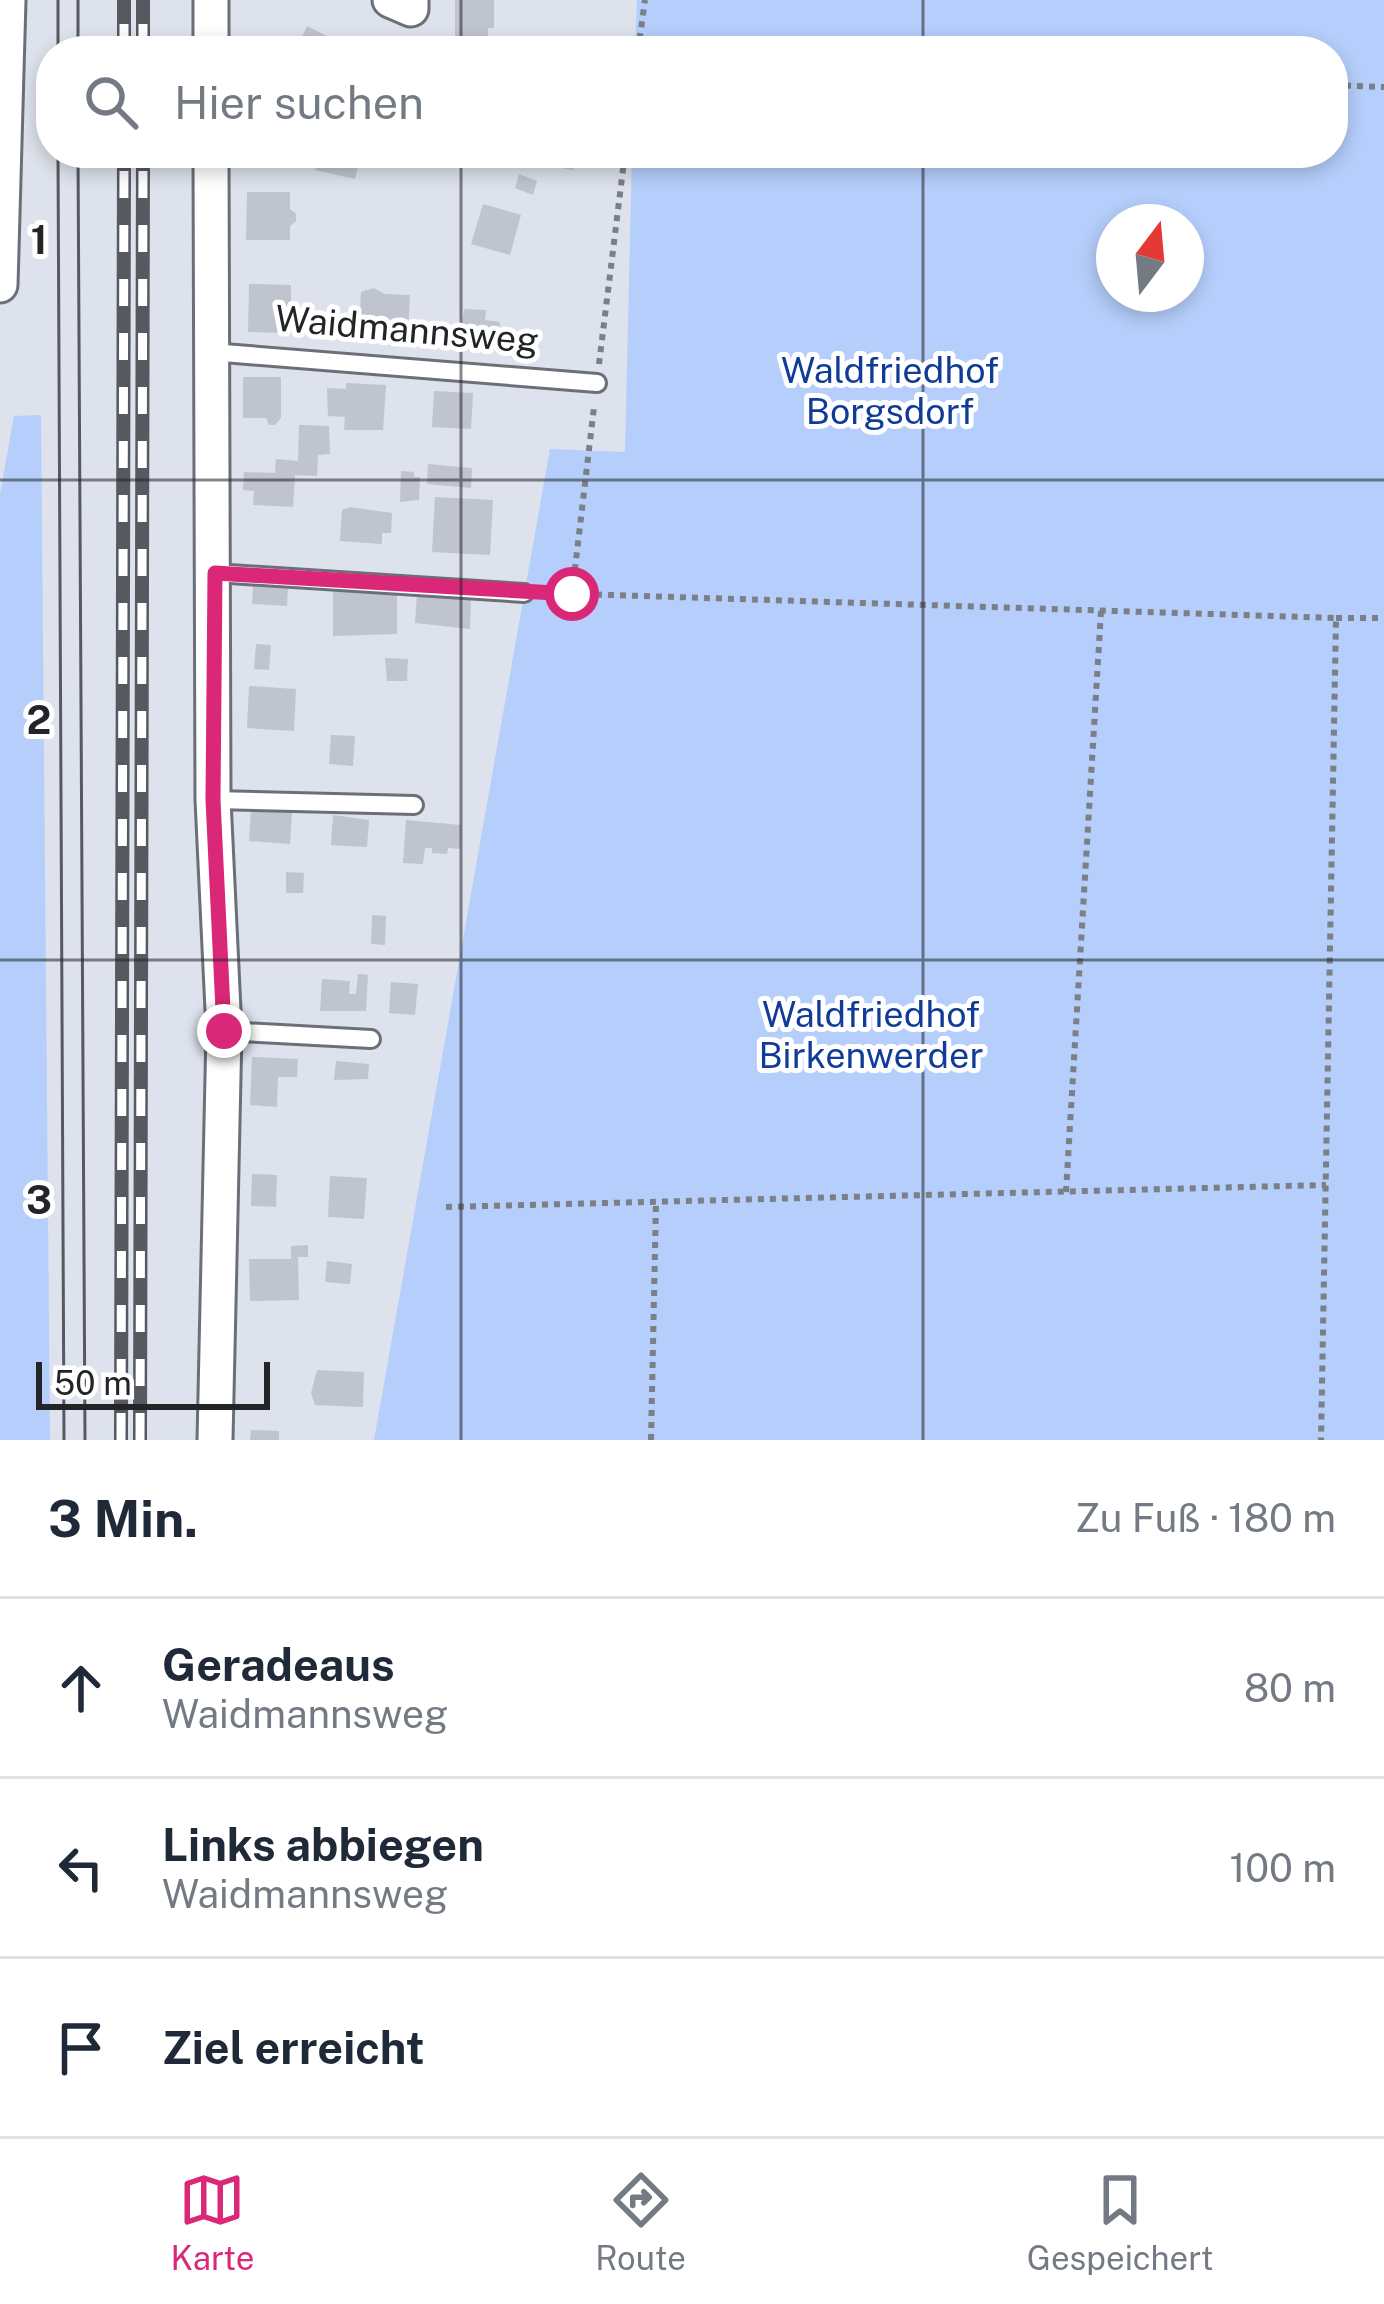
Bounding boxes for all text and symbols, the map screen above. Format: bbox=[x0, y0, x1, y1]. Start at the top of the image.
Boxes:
search box bbox=[36, 36, 1348, 168]
icon: search bbox=[78, 69, 144, 135]
text: Hier suchen bbox=[174, 76, 424, 129]
north arrow bbox=[1096, 204, 1204, 312]
text: 1 bbox=[31, 217, 47, 263]
street label: Waidmannsweg bbox=[274, 297, 540, 361]
park label: Waldfriedhof Borgsdorf bbox=[781, 349, 999, 432]
route start bbox=[545, 567, 599, 621]
text: 2 bbox=[27, 697, 51, 743]
park label: Waldfriedhof Birkenwerder bbox=[758, 993, 984, 1076]
route end bbox=[197, 1004, 251, 1058]
text: 3 bbox=[26, 1177, 52, 1223]
scale bar bbox=[36, 1356, 270, 1409]
text: 50 m bbox=[54, 1364, 132, 1402]
text: 3 Min. bbox=[48, 1489, 198, 1548]
text: Zu Fuß · 180 m bbox=[1075, 1495, 1336, 1541]
text: Geradeaus bbox=[162, 1638, 395, 1691]
icon: ahead bbox=[48, 1655, 114, 1721]
text: 80 m bbox=[1244, 1665, 1336, 1711]
text: Waidmannsweg bbox=[162, 1691, 448, 1737]
text: Links abbiegen bbox=[162, 1818, 484, 1871]
icon: left bbox=[48, 1835, 114, 1901]
text: 100 m bbox=[1229, 1845, 1336, 1891]
text: Waidmannsweg bbox=[162, 1871, 448, 1917]
icon: arrive bbox=[48, 2015, 114, 2081]
text: Ziel erreicht bbox=[162, 2021, 424, 2074]
tab: Karte bbox=[170, 2167, 254, 2277]
tab: Route bbox=[595, 2167, 686, 2277]
tab: Gespeichert bbox=[1027, 2167, 1214, 2277]

